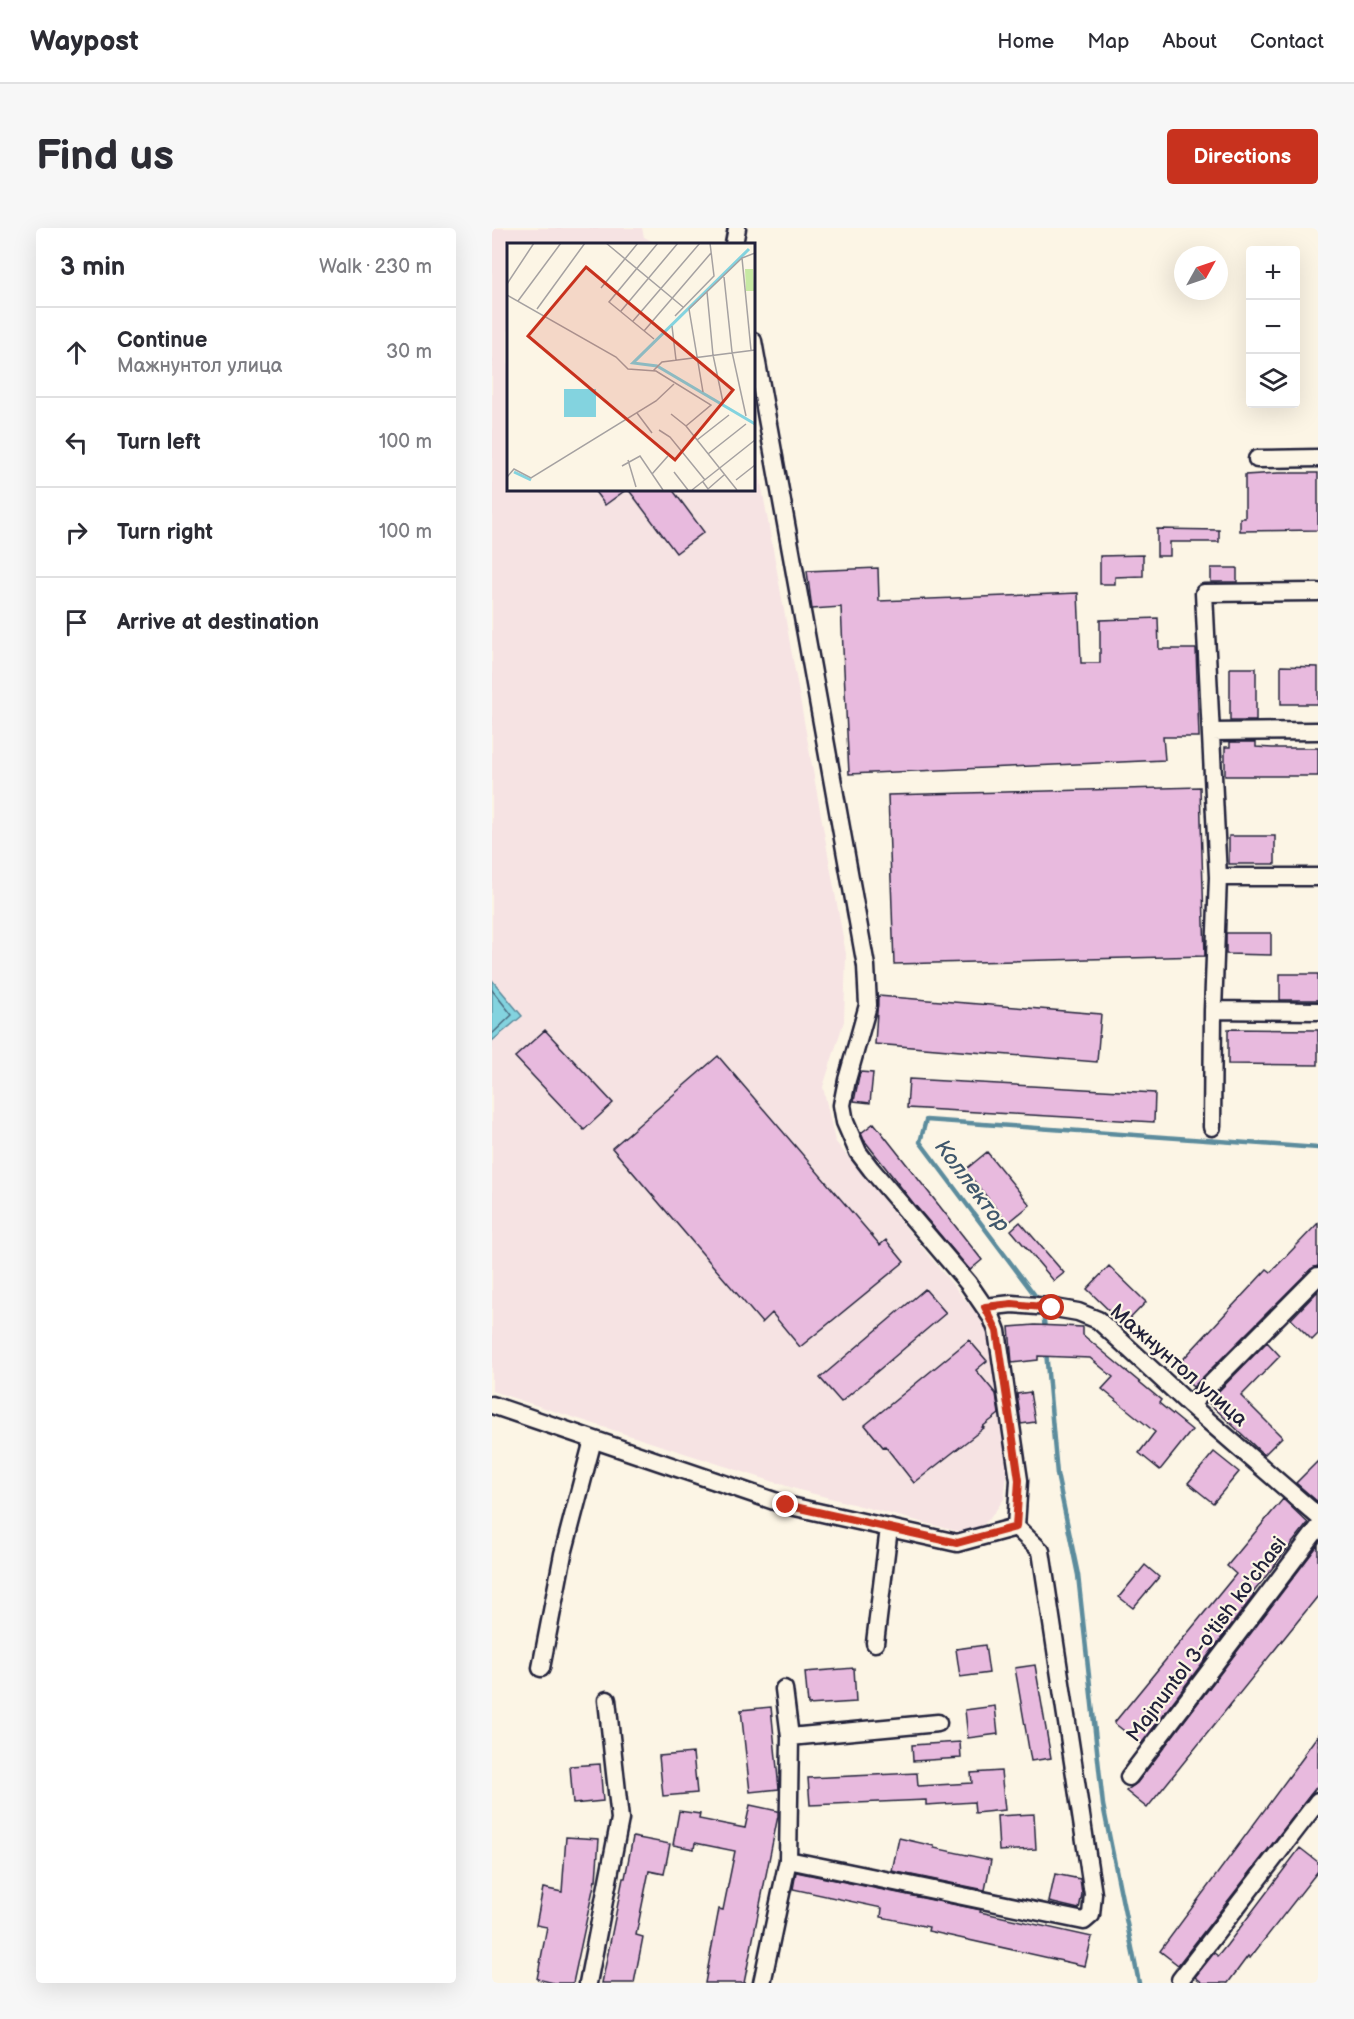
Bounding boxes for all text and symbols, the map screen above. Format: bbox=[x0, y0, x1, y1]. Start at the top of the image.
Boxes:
text: Waypost bbox=[30, 25, 139, 58]
text: Home bbox=[997, 29, 1054, 54]
text: Map bbox=[1087, 29, 1129, 54]
text: About bbox=[1162, 29, 1217, 54]
text: Contact bbox=[1250, 29, 1324, 54]
button: Directions bbox=[1167, 129, 1318, 184]
text: Find us bbox=[36, 131, 174, 182]
inset map bbox=[507, 243, 754, 490]
north arrow bbox=[1174, 246, 1228, 300]
map controls bbox=[1246, 246, 1300, 408]
button: + bbox=[1246, 246, 1300, 300]
text: 3 min bbox=[60, 252, 125, 283]
text: Walk · 230 m bbox=[319, 255, 432, 279]
button: − bbox=[1246, 300, 1300, 354]
text: Continue bbox=[117, 327, 207, 354]
icon: ahead bbox=[60, 336, 93, 369]
text: 30 m bbox=[386, 340, 432, 364]
text: Мажнунтол улица bbox=[117, 354, 283, 378]
button: layers bbox=[1246, 354, 1300, 408]
icon: left bbox=[60, 426, 93, 459]
text: Turn left bbox=[117, 429, 201, 456]
text: 100 m bbox=[379, 430, 432, 454]
icon: right bbox=[60, 516, 93, 549]
text: Turn right bbox=[117, 519, 213, 546]
text: 100 m bbox=[379, 520, 432, 544]
icon: arrive bbox=[60, 606, 93, 639]
text: Arrive at destination bbox=[117, 609, 319, 636]
water label: Коллектор bbox=[928, 1134, 1015, 1237]
route start bbox=[1038, 1294, 1064, 1320]
street label: Мажнунтол улица bbox=[1105, 1299, 1253, 1432]
route end bbox=[772, 1491, 798, 1517]
street label: Majnuntol 3-o'tish ko'chasi bbox=[1121, 1532, 1292, 1747]

